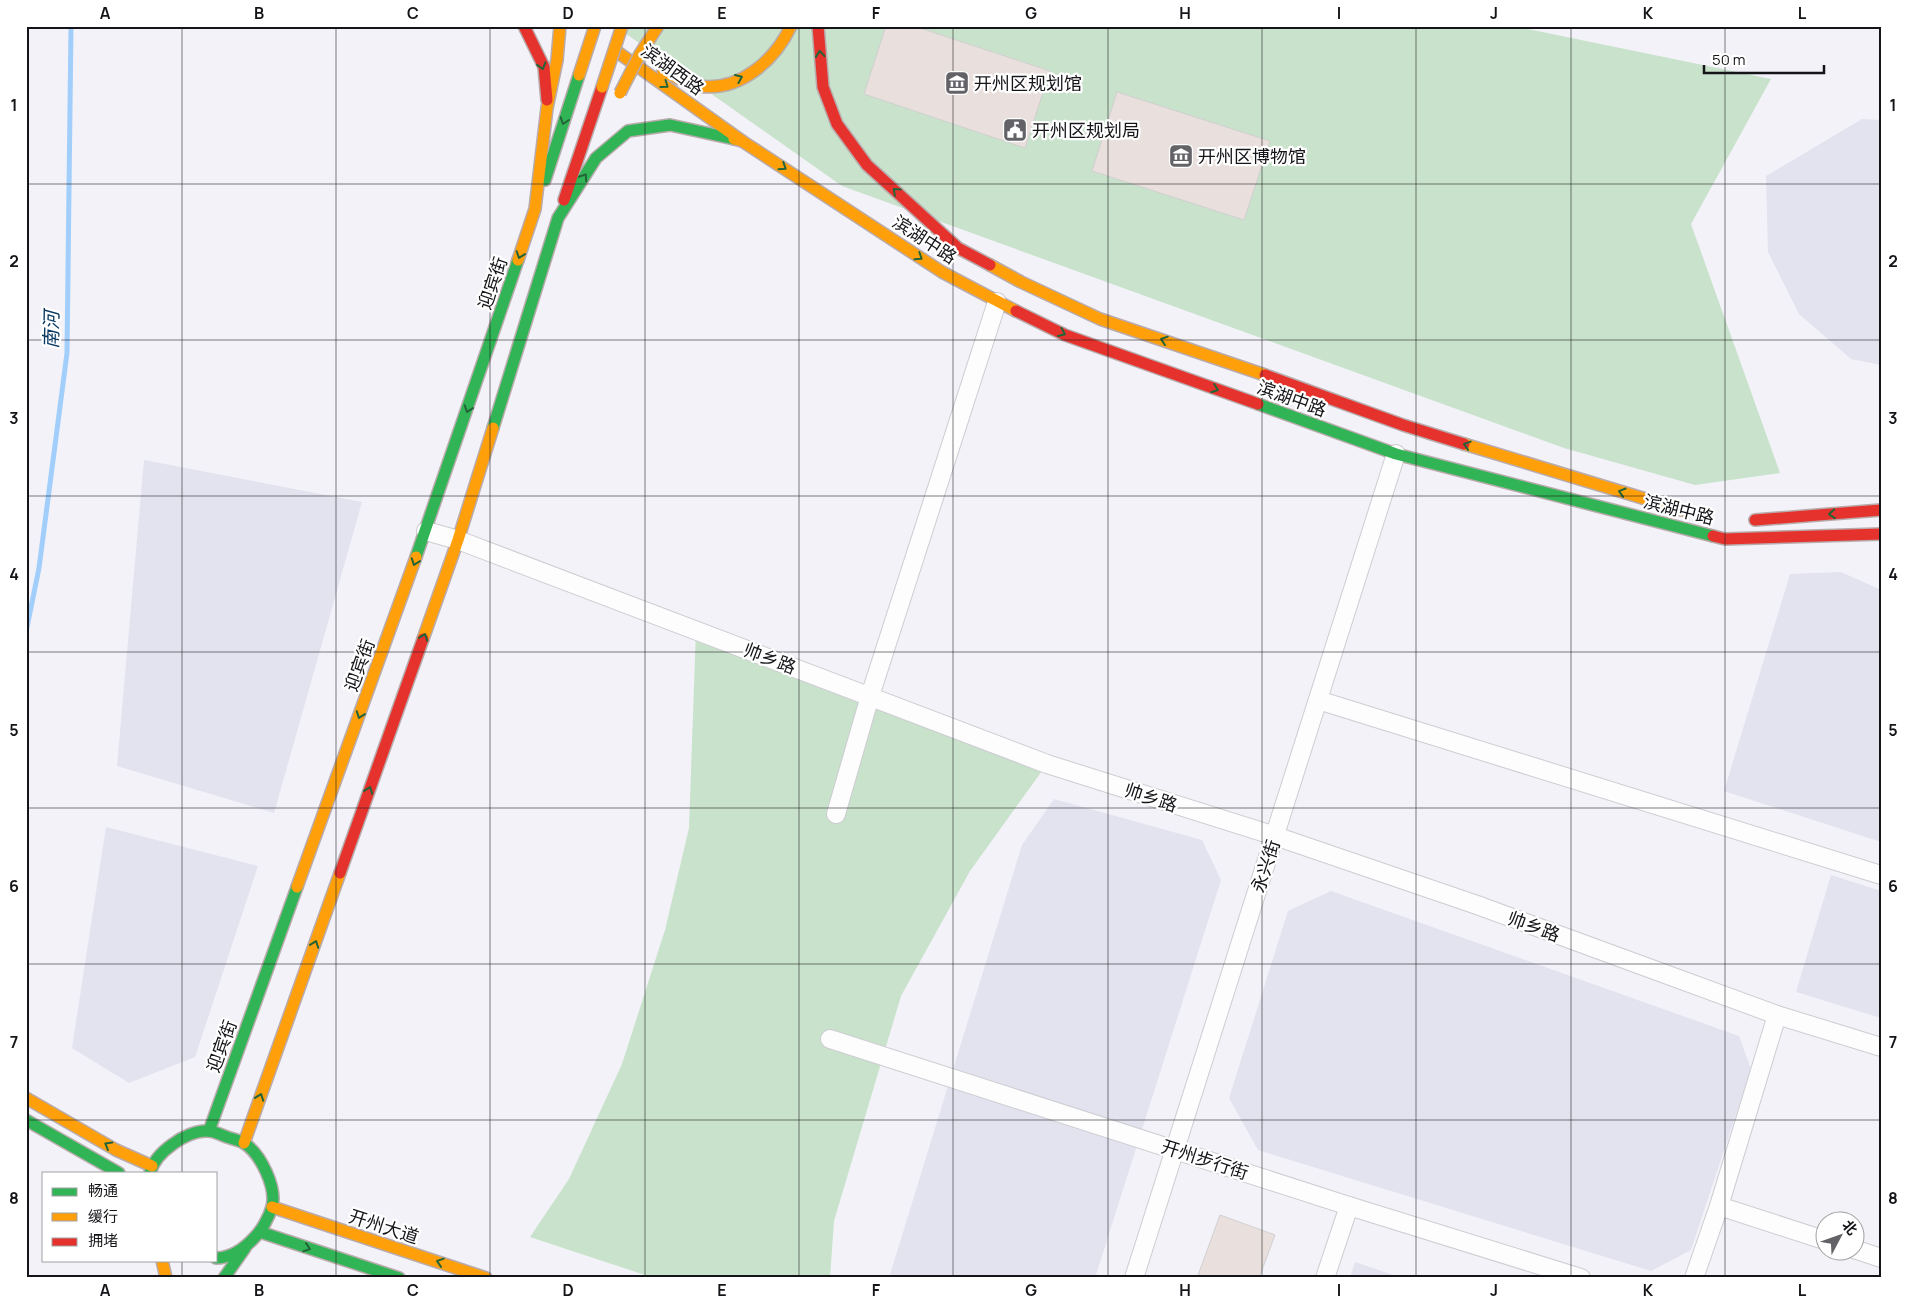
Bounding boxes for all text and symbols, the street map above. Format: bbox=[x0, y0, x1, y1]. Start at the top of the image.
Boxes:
text: A bbox=[100, 2, 111, 24]
text: B bbox=[254, 2, 264, 24]
text: C bbox=[407, 2, 419, 24]
text: D bbox=[562, 2, 574, 24]
text: E bbox=[717, 2, 727, 24]
text: F bbox=[872, 2, 881, 24]
text: G bbox=[1025, 2, 1037, 24]
text: H bbox=[1179, 2, 1191, 24]
text: I bbox=[1337, 2, 1341, 24]
text: J bbox=[1490, 2, 1498, 24]
text: K bbox=[1643, 2, 1654, 24]
text: L bbox=[1798, 2, 1807, 24]
street label: 滨湖西路 bbox=[637, 38, 709, 100]
scale bar bbox=[1704, 42, 1824, 74]
text: 50 m bbox=[1712, 49, 1746, 70]
one-way arrow bbox=[815, 50, 826, 58]
one-way arrow bbox=[536, 61, 546, 69]
museum icon: 开州区规划馆 bbox=[944, 70, 970, 96]
place label: 开州区规划馆 bbox=[974, 71, 1082, 95]
one-way arrow bbox=[734, 74, 743, 85]
one-way arrow bbox=[659, 79, 669, 88]
text: 1 bbox=[10, 94, 18, 116]
text: 1 bbox=[1889, 94, 1897, 116]
one-way arrow bbox=[560, 116, 570, 125]
public building icon: 开州区规划局 bbox=[1002, 117, 1028, 143]
place label: 开州区规划局 bbox=[1032, 118, 1140, 142]
museum icon: 开州区博物馆 bbox=[1168, 143, 1194, 169]
place label: 开州区博物馆 bbox=[1198, 144, 1306, 168]
one-way arrow bbox=[778, 161, 787, 171]
one-way arrow bbox=[578, 173, 588, 182]
one-way arrow bbox=[893, 188, 902, 197]
street label: 滨湖中路 bbox=[888, 209, 962, 269]
text: 2 bbox=[9, 250, 19, 272]
one-way arrow bbox=[516, 250, 526, 258]
one-way arrow bbox=[914, 250, 923, 260]
text: 2 bbox=[1888, 250, 1898, 272]
street label: 迎宾街 bbox=[472, 254, 512, 312]
water label: 南河 bbox=[38, 307, 64, 349]
one-way arrow bbox=[1057, 327, 1066, 338]
one-way arrow bbox=[1160, 336, 1169, 346]
street label: 滨湖中路 bbox=[1254, 374, 1330, 422]
one-way arrow bbox=[1210, 383, 1218, 393]
one-way arrow bbox=[464, 404, 474, 412]
text: 3 bbox=[9, 407, 19, 429]
text: 3 bbox=[1888, 407, 1898, 429]
one-way arrow bbox=[1463, 441, 1471, 451]
one-way arrow bbox=[1619, 487, 1627, 497]
street label: 滨湖中路 bbox=[1641, 489, 1717, 529]
one-way arrow bbox=[1828, 508, 1836, 519]
one-way arrow bbox=[411, 558, 421, 566]
text: 4 bbox=[9, 563, 19, 585]
text: 4 bbox=[1888, 563, 1898, 585]
one-way arrow bbox=[418, 634, 428, 642]
street label: 迎宾街 bbox=[338, 636, 380, 694]
street label: 帅乡路 bbox=[740, 637, 800, 679]
one-way arrow bbox=[356, 710, 366, 719]
text: 5 bbox=[9, 719, 19, 741]
text: 5 bbox=[1888, 719, 1898, 741]
street label: 帅乡路 bbox=[1122, 777, 1180, 817]
one-way arrow bbox=[363, 787, 373, 795]
street label: 永兴街 bbox=[1245, 837, 1285, 895]
text: 6 bbox=[9, 875, 19, 897]
text: 6 bbox=[1888, 875, 1898, 897]
street label: 帅乡路 bbox=[1505, 905, 1563, 947]
one-way arrow bbox=[309, 940, 319, 948]
street label: 迎宾街 bbox=[200, 1017, 242, 1075]
text: 7 bbox=[10, 1031, 18, 1053]
text: 7 bbox=[1889, 1031, 1897, 1053]
one-way arrow bbox=[254, 1093, 264, 1101]
street label: 开州步行街 bbox=[1158, 1134, 1252, 1184]
one-way arrow bbox=[104, 1141, 113, 1151]
legend bbox=[42, 1172, 218, 1262]
text: 畅通 bbox=[88, 1180, 118, 1201]
text: 8 bbox=[9, 1187, 19, 1209]
text: 8 bbox=[1888, 1187, 1898, 1209]
street label: 开州大道 bbox=[346, 1203, 422, 1249]
text: 缓行 bbox=[88, 1206, 118, 1227]
north arrow bbox=[1814, 1212, 1864, 1262]
text: 北 bbox=[1838, 1216, 1862, 1239]
text: 拥堵 bbox=[88, 1230, 118, 1251]
one-way arrow bbox=[302, 1242, 310, 1252]
one-way arrow bbox=[436, 1258, 444, 1268]
text: A bbox=[100, 1279, 111, 1301]
text: B bbox=[254, 1279, 264, 1301]
text: C bbox=[407, 1279, 419, 1301]
text: D bbox=[562, 1279, 574, 1301]
text: E bbox=[717, 1279, 727, 1301]
text: F bbox=[872, 1279, 881, 1301]
text: G bbox=[1025, 1279, 1037, 1301]
text: H bbox=[1179, 1279, 1191, 1301]
text: I bbox=[1337, 1279, 1341, 1301]
text: J bbox=[1490, 1279, 1498, 1301]
text: K bbox=[1643, 1279, 1654, 1301]
text: L bbox=[1798, 1279, 1807, 1301]

